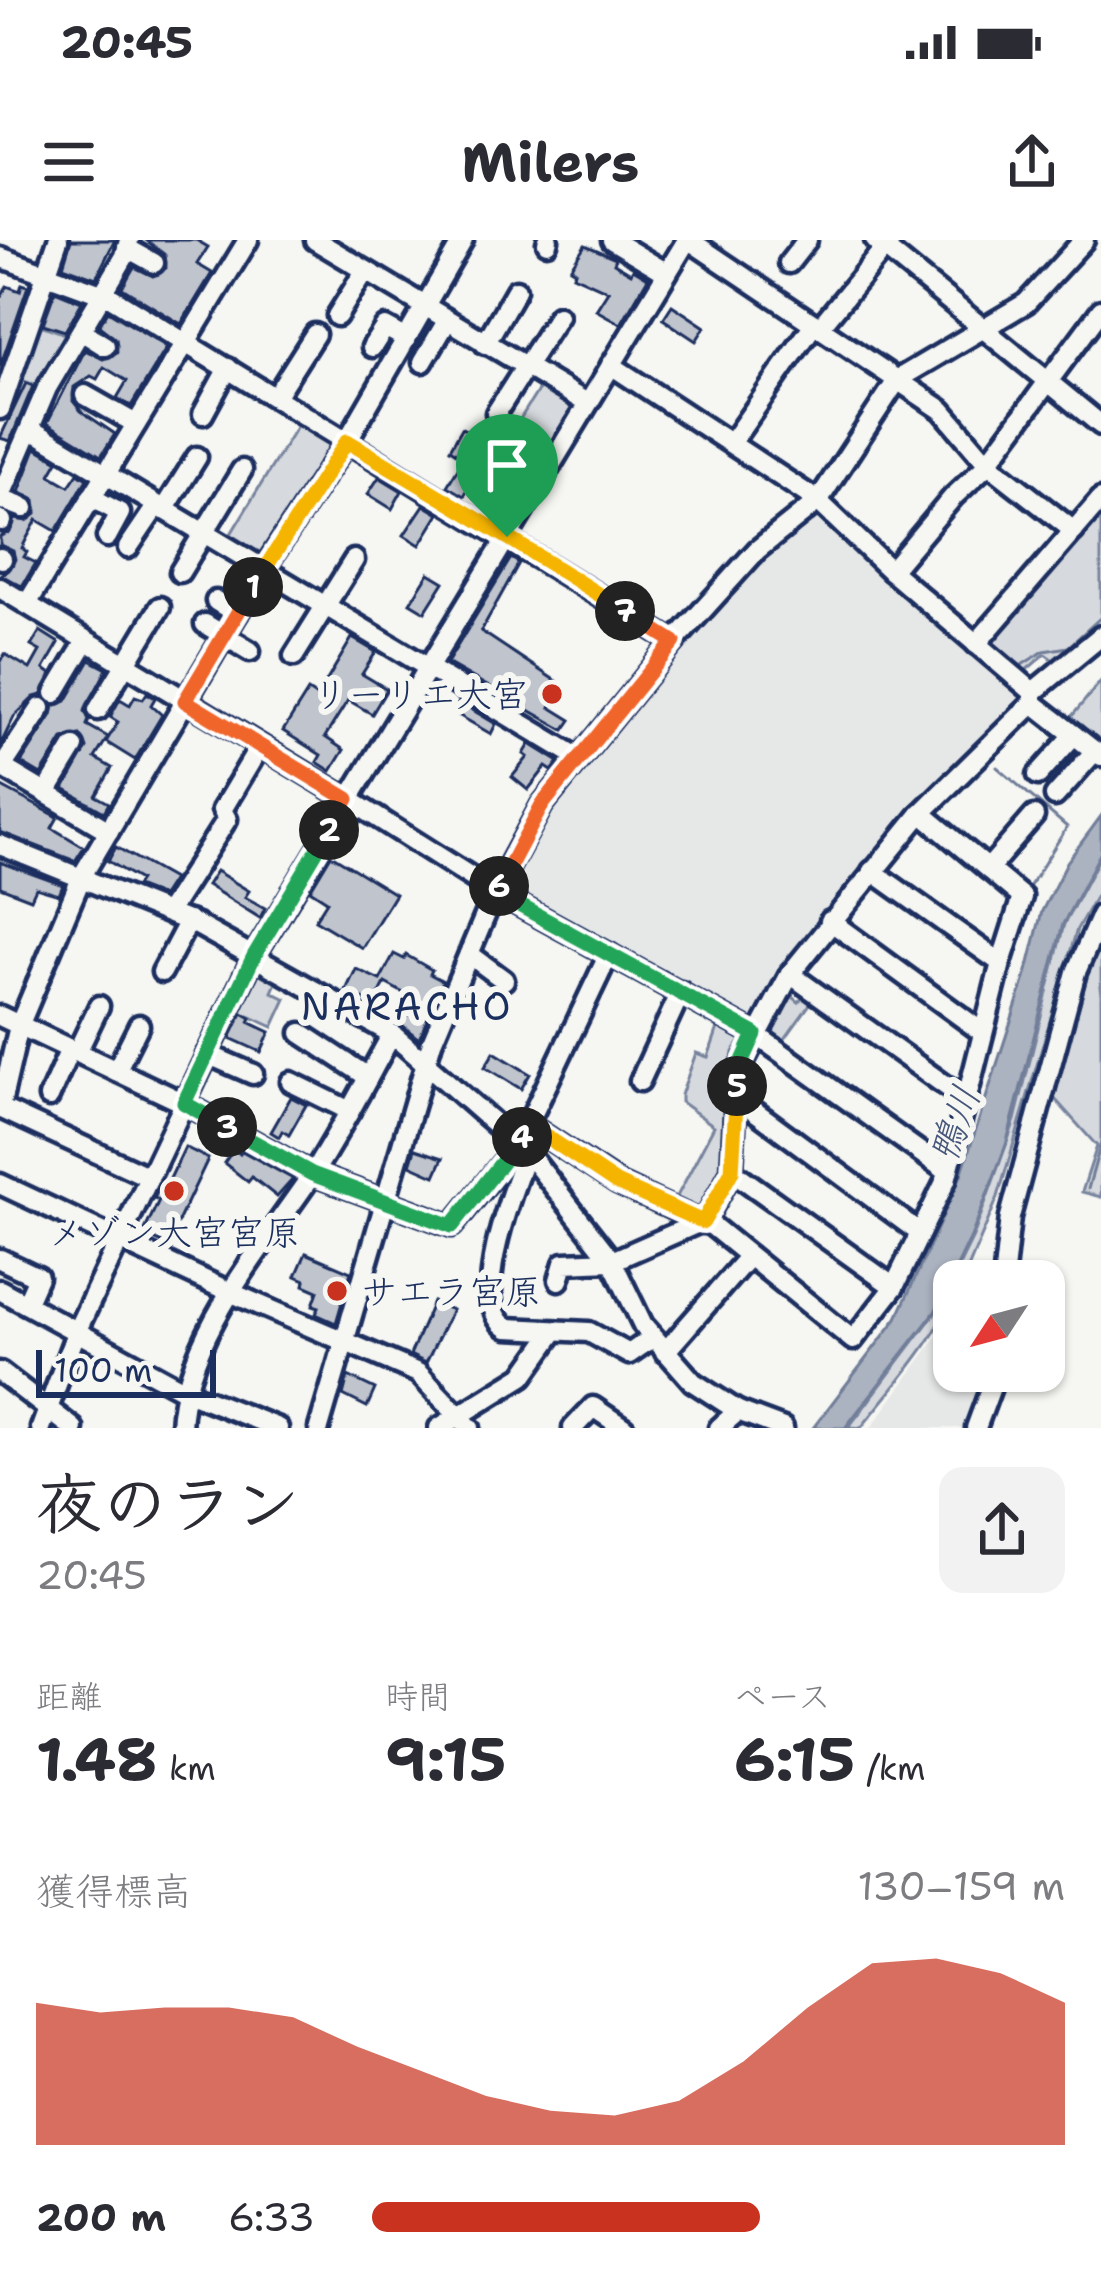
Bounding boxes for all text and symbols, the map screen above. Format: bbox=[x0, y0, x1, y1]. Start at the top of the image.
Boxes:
text: 20:45 bbox=[60, 12, 193, 72]
text: Milers bbox=[462, 126, 640, 198]
icon: menu bbox=[36, 129, 102, 195]
icon: share bbox=[999, 129, 1065, 195]
pin bbox=[456, 414, 558, 537]
icon: arrive bbox=[474, 432, 540, 498]
pin: 1 bbox=[223, 557, 283, 617]
text: 1 bbox=[245, 564, 261, 609]
pin: 7 bbox=[595, 581, 655, 641]
text: 7 bbox=[613, 588, 637, 633]
place label: リーリエ大宮 bbox=[312, 670, 528, 719]
marker: リーリエ大宮 bbox=[539, 681, 565, 707]
pin: 2 bbox=[299, 800, 359, 860]
text: 2 bbox=[317, 807, 341, 852]
pin: 6 bbox=[469, 856, 529, 916]
text: 6 bbox=[487, 863, 511, 908]
district label: NARACHO bbox=[300, 980, 514, 1032]
pin: 5 bbox=[707, 1056, 767, 1116]
text: 5 bbox=[727, 1063, 747, 1108]
water label: 鴨川 bbox=[916, 1078, 992, 1170]
pin: 3 bbox=[197, 1097, 257, 1157]
text: 3 bbox=[215, 1104, 239, 1149]
pin: 4 bbox=[492, 1107, 552, 1167]
text: 4 bbox=[510, 1114, 534, 1159]
marker: メゾン大宮宮原 bbox=[161, 1178, 187, 1204]
place label: メゾン大宮宮原 bbox=[48, 1208, 300, 1257]
north arrow bbox=[933, 1260, 1065, 1392]
map controls bbox=[933, 1260, 1065, 1392]
place label: サエラ宮原 bbox=[361, 1267, 541, 1316]
marker: サエラ宮原 bbox=[324, 1278, 350, 1304]
scale bar bbox=[36, 1344, 216, 1397]
text: 100 m bbox=[54, 1348, 153, 1393]
text: 夜のラン bbox=[36, 1460, 300, 1548]
button: share bbox=[939, 1467, 1065, 1593]
text: 20:45 bbox=[36, 1549, 147, 1601]
text: 距離 bbox=[36, 1674, 102, 1719]
text: 時間 bbox=[385, 1674, 451, 1719]
text: ペース bbox=[734, 1674, 831, 1719]
text: 1.48 bbox=[36, 1719, 158, 1799]
text: 9:15 bbox=[385, 1719, 506, 1799]
text: 6:15 bbox=[734, 1719, 855, 1799]
text: km bbox=[158, 1746, 216, 1791]
text: /km bbox=[855, 1746, 925, 1791]
text: 130–159 m bbox=[858, 1860, 1065, 1912]
text: 獲得標高 bbox=[36, 1865, 192, 1917]
text: 200 m bbox=[36, 2191, 166, 2243]
text: 6:33 bbox=[228, 2191, 315, 2243]

